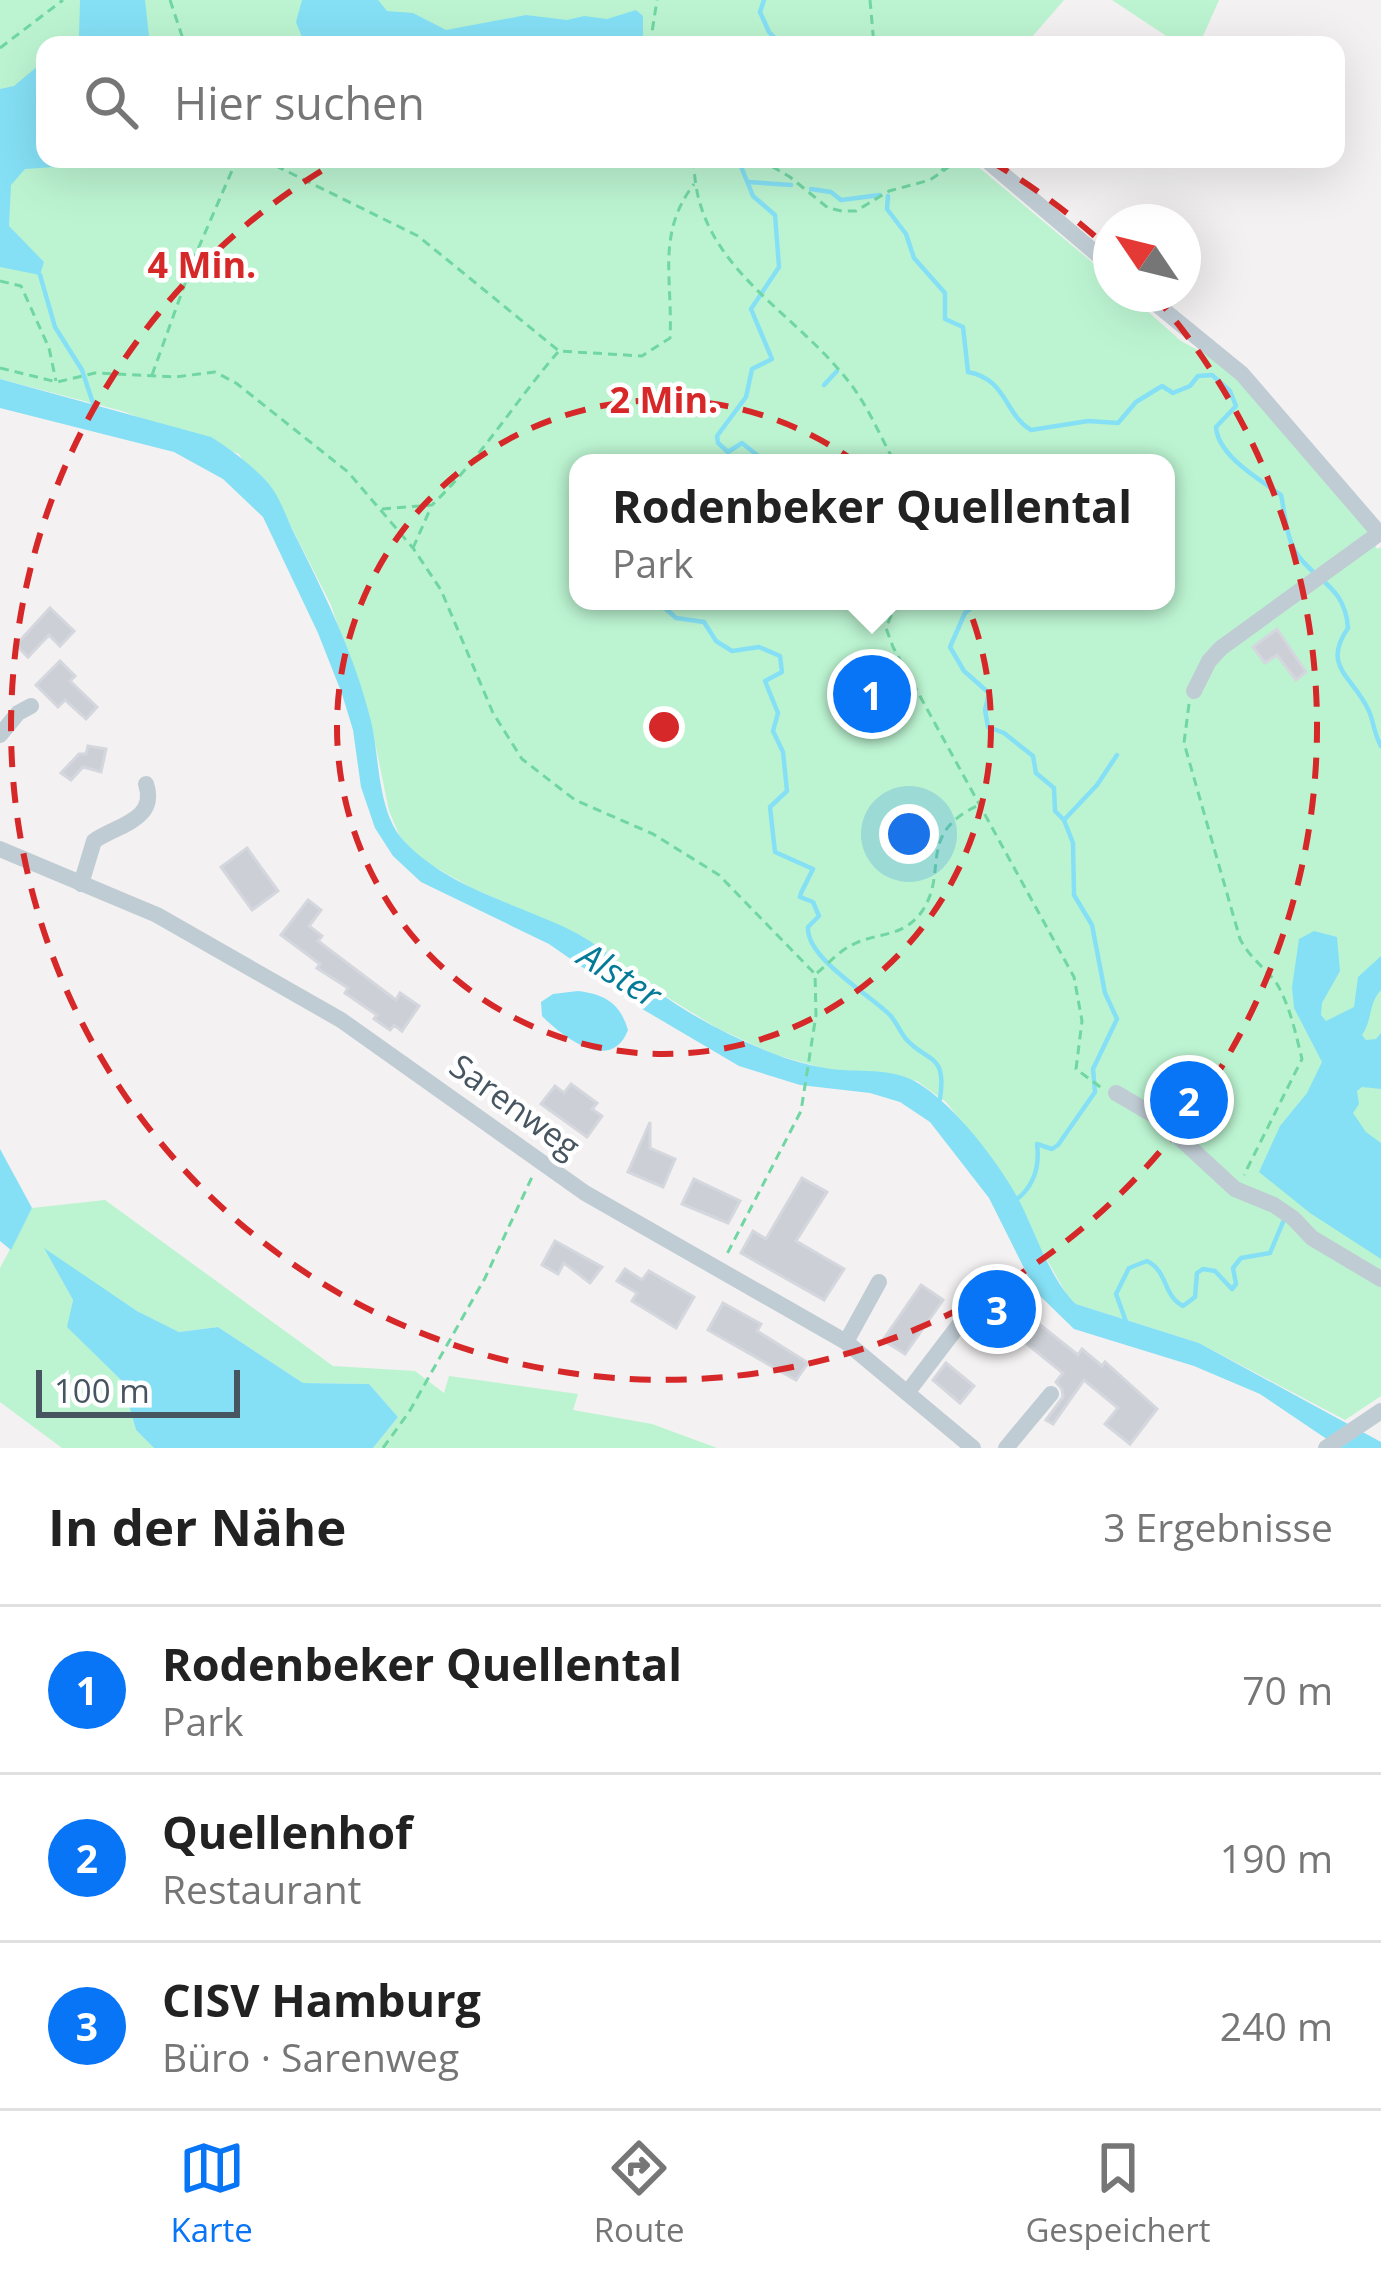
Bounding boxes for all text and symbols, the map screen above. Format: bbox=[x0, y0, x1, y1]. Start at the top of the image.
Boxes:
search box bbox=[36, 36, 1345, 168]
icon: search bbox=[78, 69, 144, 135]
text: Hier suchen bbox=[174, 72, 425, 133]
north arrow bbox=[1093, 204, 1201, 312]
text: 4 Min. bbox=[148, 240, 256, 289]
text: 2 Min. bbox=[610, 375, 718, 424]
popup bbox=[569, 454, 1175, 610]
text: Rodenbeker Quellental bbox=[612, 475, 1132, 536]
text: Park bbox=[612, 536, 694, 589]
pin: 1 bbox=[833, 649, 911, 739]
centre of rings bbox=[643, 706, 685, 748]
your location bbox=[879, 804, 939, 864]
water label: Alster bbox=[567, 929, 672, 1020]
street label: Sarenweg bbox=[441, 1043, 590, 1168]
pin: 2 bbox=[1150, 1055, 1228, 1145]
pin: 3 bbox=[958, 1264, 1036, 1354]
scale bar bbox=[36, 1364, 240, 1417]
text: 100 m bbox=[54, 1368, 150, 1413]
text: In der Nähe bbox=[48, 1491, 346, 1561]
text: 3 Ergebnisse bbox=[1103, 1500, 1333, 1553]
text: Rodenbeker Quellental bbox=[162, 1633, 682, 1694]
text: 1 bbox=[76, 1663, 98, 1716]
text: 70 m bbox=[1242, 1663, 1333, 1716]
text: Park bbox=[162, 1694, 244, 1747]
text: Quellenhof bbox=[162, 1801, 412, 1862]
text: 2 bbox=[76, 1831, 98, 1884]
text: 190 m bbox=[1220, 1831, 1333, 1884]
text: Restaurant bbox=[162, 1862, 361, 1915]
text: CISV Hamburg bbox=[162, 1969, 481, 2030]
text: 3 bbox=[76, 1999, 98, 2052]
text: 240 m bbox=[1220, 1999, 1333, 2052]
text: Büro · Sarenweg bbox=[162, 2030, 459, 2083]
tab: Karte bbox=[170, 2135, 253, 2252]
tab: Route bbox=[594, 2135, 684, 2252]
tab: Gespeichert bbox=[1025, 2135, 1211, 2252]

